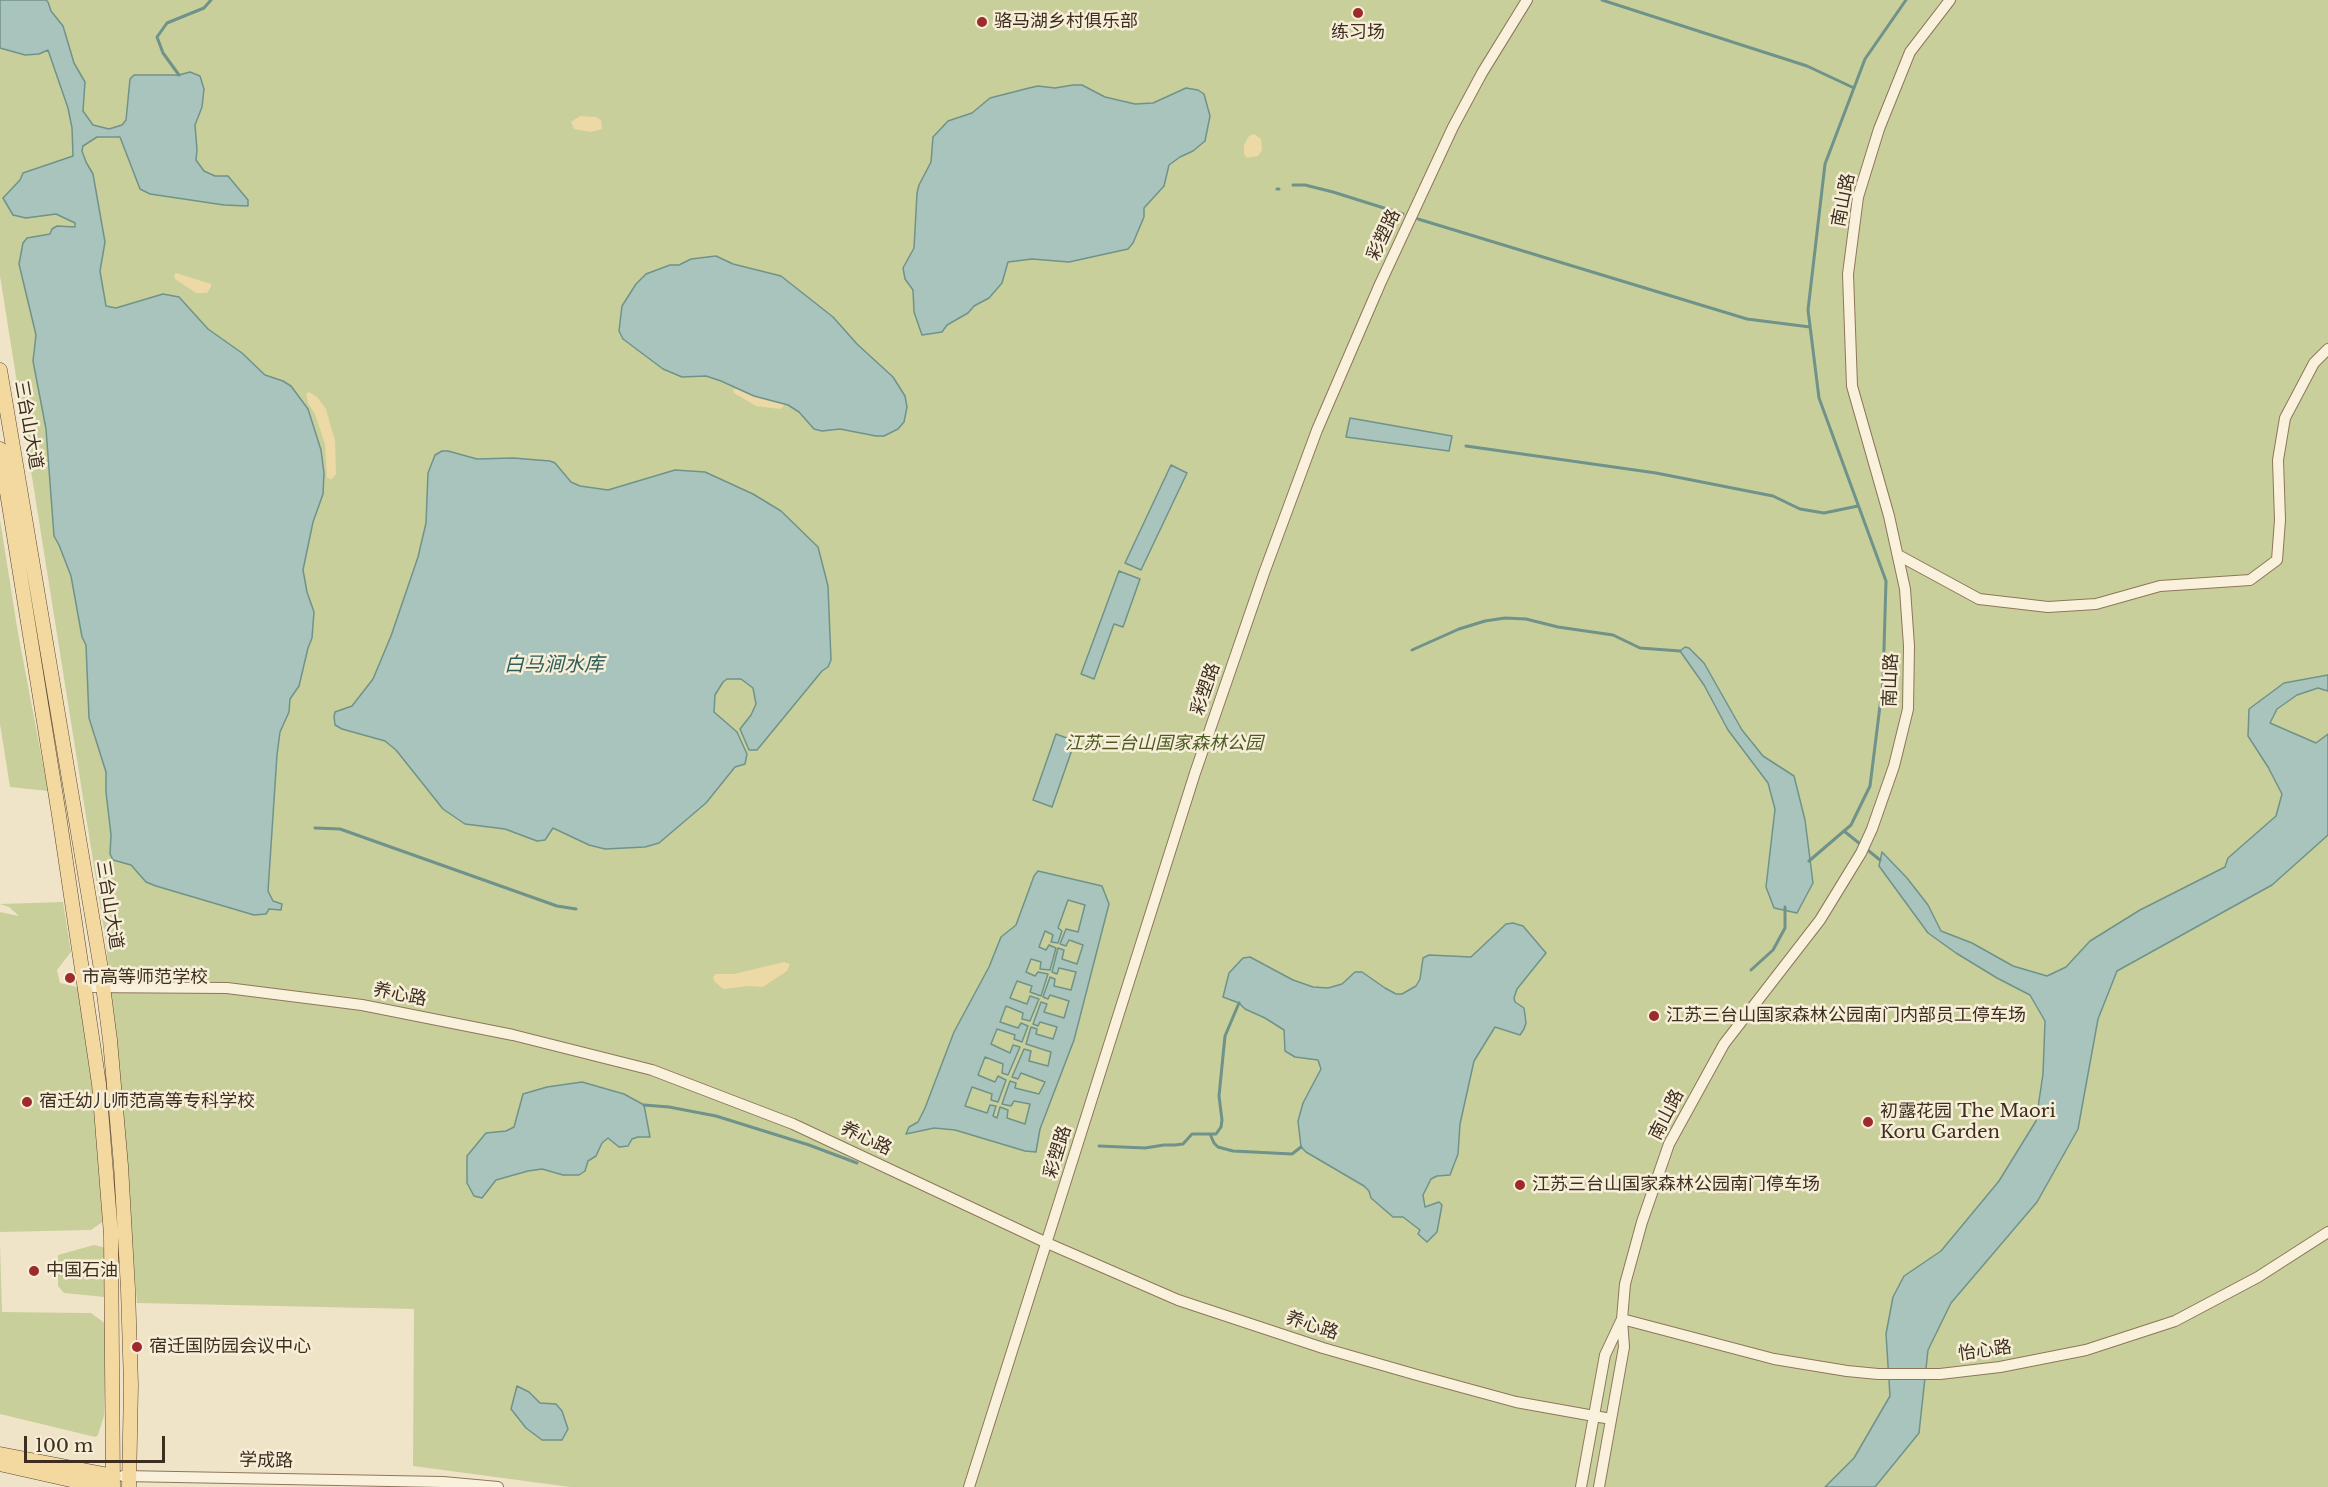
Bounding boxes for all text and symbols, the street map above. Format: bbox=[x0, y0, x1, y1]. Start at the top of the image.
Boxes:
marker: 练习场 bbox=[1351, 6, 1365, 20]
place label: 骆马湖乡村俱乐部 bbox=[994, 11, 1138, 33]
marker: 骆马湖乡村俱乐部 bbox=[975, 15, 989, 29]
place label: 练习场 bbox=[1331, 22, 1385, 44]
street label: 南山路 bbox=[1828, 171, 1860, 229]
street label: 彩塑路 bbox=[1363, 206, 1405, 264]
street label: 三台山大道 bbox=[10, 379, 46, 471]
water label: 白马涧水库 bbox=[504, 653, 604, 677]
street label: 南山路 bbox=[1879, 653, 1903, 707]
street label: 彩塑路 bbox=[1187, 660, 1225, 718]
park label: 江苏三台山国家森林公园 bbox=[1065, 733, 1263, 755]
street label: 三台山大道 bbox=[91, 859, 127, 951]
place label: 市高等师范学校 bbox=[82, 967, 208, 989]
marker: 市高等师范学校 bbox=[63, 971, 77, 985]
street label: 养心路 bbox=[371, 979, 429, 1011]
place label: 江苏三台山国家森林公园南门内部员工停车场 bbox=[1666, 1005, 2026, 1027]
marker: 江苏三台山国家森林公园南门内部员工停车场 bbox=[1647, 1009, 1661, 1023]
street label: 南山路 bbox=[1645, 1086, 1689, 1144]
place label: 宿迁幼儿师范高等专科学校 bbox=[39, 1091, 255, 1113]
marker: 宿迁幼儿师范高等专科学校 bbox=[20, 1095, 34, 1109]
place label: 初露花园 The Maori Koru Garden bbox=[1880, 1101, 2056, 1144]
marker: 初露花园 The Maori Koru Garden bbox=[1861, 1115, 1875, 1129]
street label: 养心路 bbox=[837, 1118, 895, 1160]
street label: 彩塑路 bbox=[1040, 1123, 1076, 1181]
place label: 江苏三台山国家森林公园南门停车场 bbox=[1532, 1174, 1820, 1196]
marker: 江苏三台山国家森林公园南门停车场 bbox=[1513, 1178, 1527, 1192]
place label: 中国石油 bbox=[46, 1260, 118, 1282]
marker: 中国石油 bbox=[27, 1264, 41, 1278]
street label: 养心路 bbox=[1283, 1307, 1341, 1345]
place label: 宿迁国防园会议中心 bbox=[149, 1336, 311, 1358]
street label: 怡心路 bbox=[1957, 1337, 2013, 1365]
marker: 宿迁国防园会议中心 bbox=[130, 1340, 144, 1354]
scale bar bbox=[27, 1424, 168, 1462]
text: 100 m bbox=[35, 1435, 93, 1457]
street label: 学成路 bbox=[239, 1450, 293, 1472]

